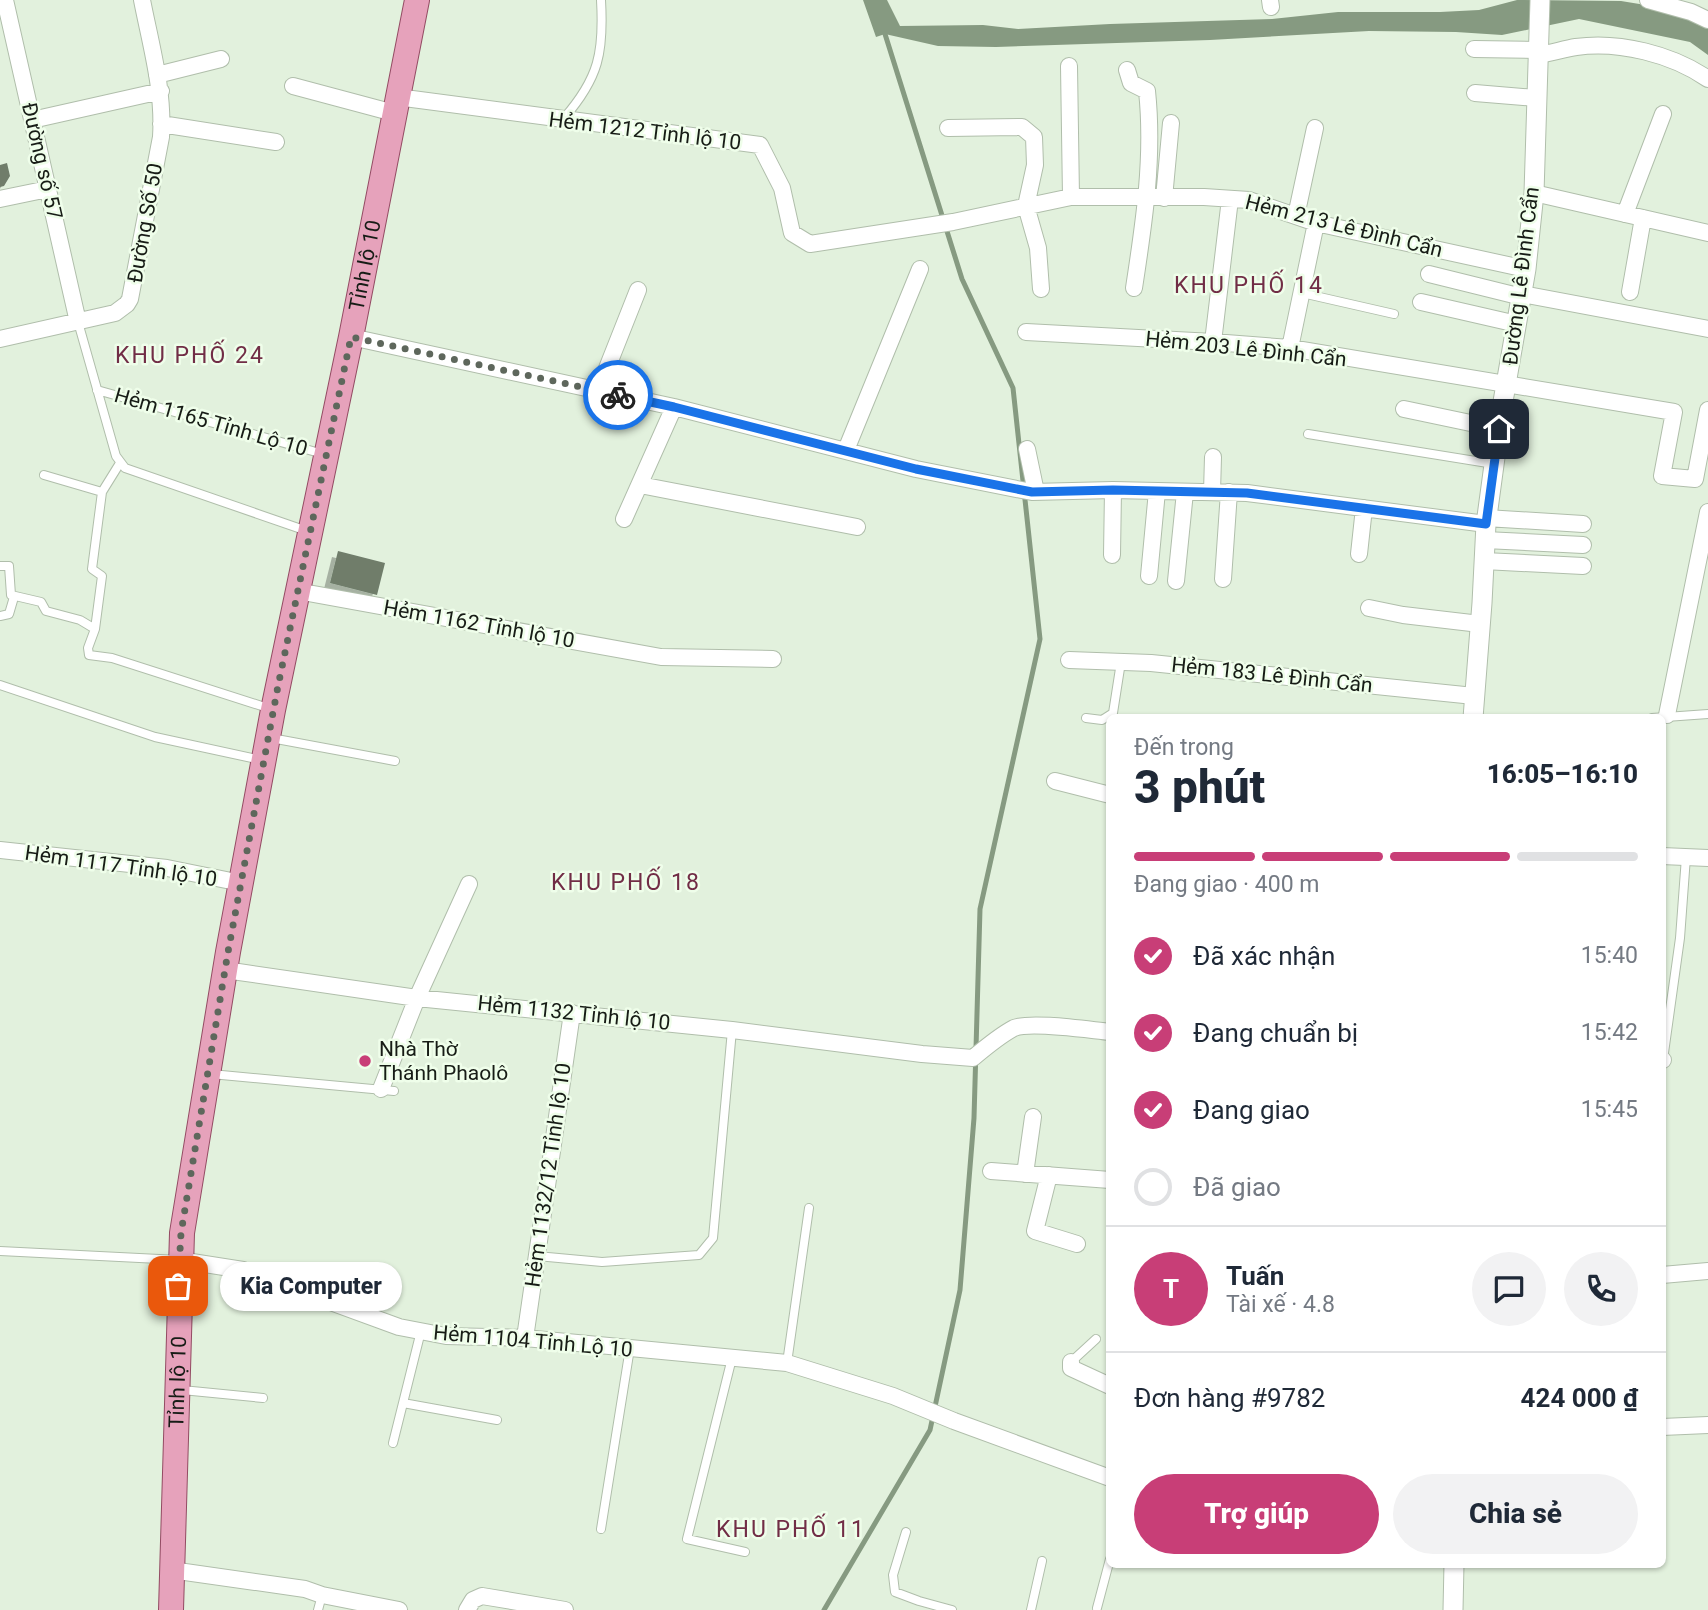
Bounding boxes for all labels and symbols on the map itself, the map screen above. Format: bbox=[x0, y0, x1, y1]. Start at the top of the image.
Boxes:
street label: Đường số 57 bbox=[17, 100, 67, 222]
street label: Hẻm 1212 Tỉnh lộ 10 bbox=[547, 107, 743, 155]
street label: Đường Số 50 bbox=[123, 161, 167, 285]
street label: Đường Lê Đình Cẩn bbox=[1498, 185, 1544, 367]
street label: Hẻm 213 Lê Đình Cẩn bbox=[1243, 190, 1445, 262]
street label: Tỉnh lộ 10 bbox=[344, 218, 386, 313]
district label: KHU PHỐ 14 bbox=[1174, 269, 1324, 299]
street label: Hẻm 203 Lê Đình Cẩn bbox=[1144, 326, 1348, 372]
district label: KHU PHỐ 24 bbox=[115, 339, 265, 369]
courier bbox=[583, 360, 653, 430]
street label: Hẻm 1165 Tỉnh Lộ 10 bbox=[112, 383, 310, 461]
pin bbox=[1469, 399, 1529, 459]
street label: Hẻm 1162 Tỉnh lộ 10 bbox=[382, 595, 576, 653]
street label: Hẻm 183 Lê Đình Cẩn bbox=[1170, 652, 1374, 698]
street label: Hẻm 1117 Tỉnh lộ 10 bbox=[23, 841, 219, 891]
district label: KHU PHỐ 18 bbox=[551, 866, 701, 896]
street label: Hẻm 1132 Tỉnh lộ 10 bbox=[476, 991, 672, 1035]
place label: Nhà Thờ Thánh Phaolô bbox=[379, 1037, 508, 1085]
marker: Nhà Thờ Thánh Phaolô bbox=[357, 1053, 373, 1069]
street label: Hẻm 1132/12 Tỉnh lộ 10 bbox=[520, 1061, 576, 1289]
pin bbox=[148, 1256, 208, 1316]
callout: Kia Computer bbox=[220, 1262, 402, 1310]
street label: Hẻm 1104 Tỉnh Lộ 10 bbox=[432, 1320, 634, 1362]
street label: Tỉnh lộ 10 bbox=[164, 1336, 191, 1428]
district label: KHU PHỐ 11 bbox=[716, 1513, 866, 1543]

